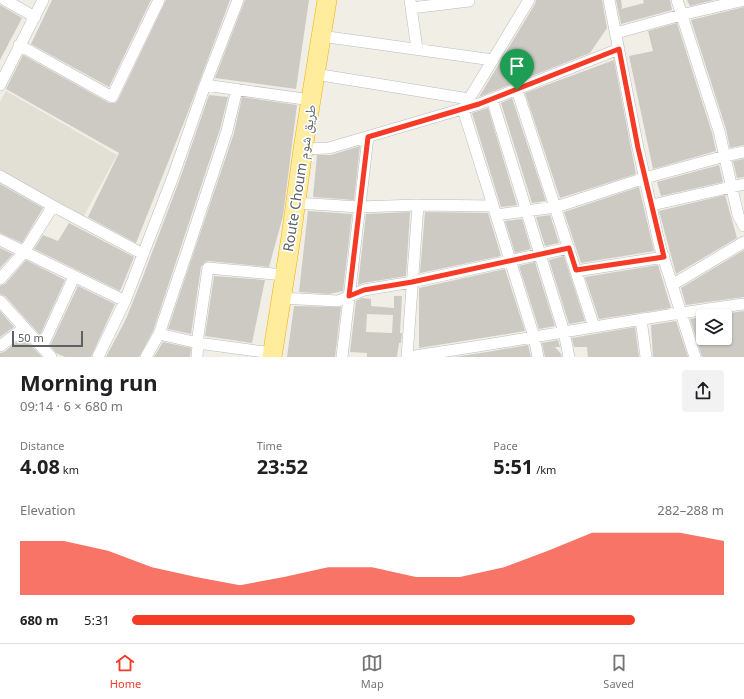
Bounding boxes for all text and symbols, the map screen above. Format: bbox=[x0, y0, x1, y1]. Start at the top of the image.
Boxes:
pin bbox=[500, 49, 534, 90]
icon: arrive bbox=[506, 55, 528, 77]
street label: Route Choum طريق شوم bbox=[278, 103, 321, 253]
map controls bbox=[696, 309, 732, 345]
button: layers bbox=[696, 309, 732, 345]
scale bar bbox=[12, 329, 83, 348]
text: 50 m bbox=[18, 330, 44, 345]
text: Morning run bbox=[20, 367, 158, 397]
button: share bbox=[682, 370, 724, 412]
text: 09:14 · 6 × 680 m bbox=[20, 397, 123, 415]
text: Distance bbox=[20, 438, 65, 453]
text: Time bbox=[257, 438, 282, 453]
text: Pace bbox=[493, 438, 518, 453]
text: 4.08 bbox=[20, 453, 60, 480]
text: 23:52 bbox=[257, 453, 308, 480]
text: 5:51 bbox=[493, 453, 533, 480]
text: km bbox=[60, 462, 79, 477]
text: /km bbox=[533, 462, 556, 477]
text: Elevation bbox=[20, 501, 76, 519]
text: 282–288 m bbox=[657, 501, 724, 519]
text: 680 m bbox=[20, 611, 58, 629]
text: 5:31 bbox=[84, 611, 110, 629]
tab: Home bbox=[110, 652, 141, 691]
tab: Map bbox=[361, 652, 384, 691]
tab: Saved bbox=[603, 652, 634, 691]

